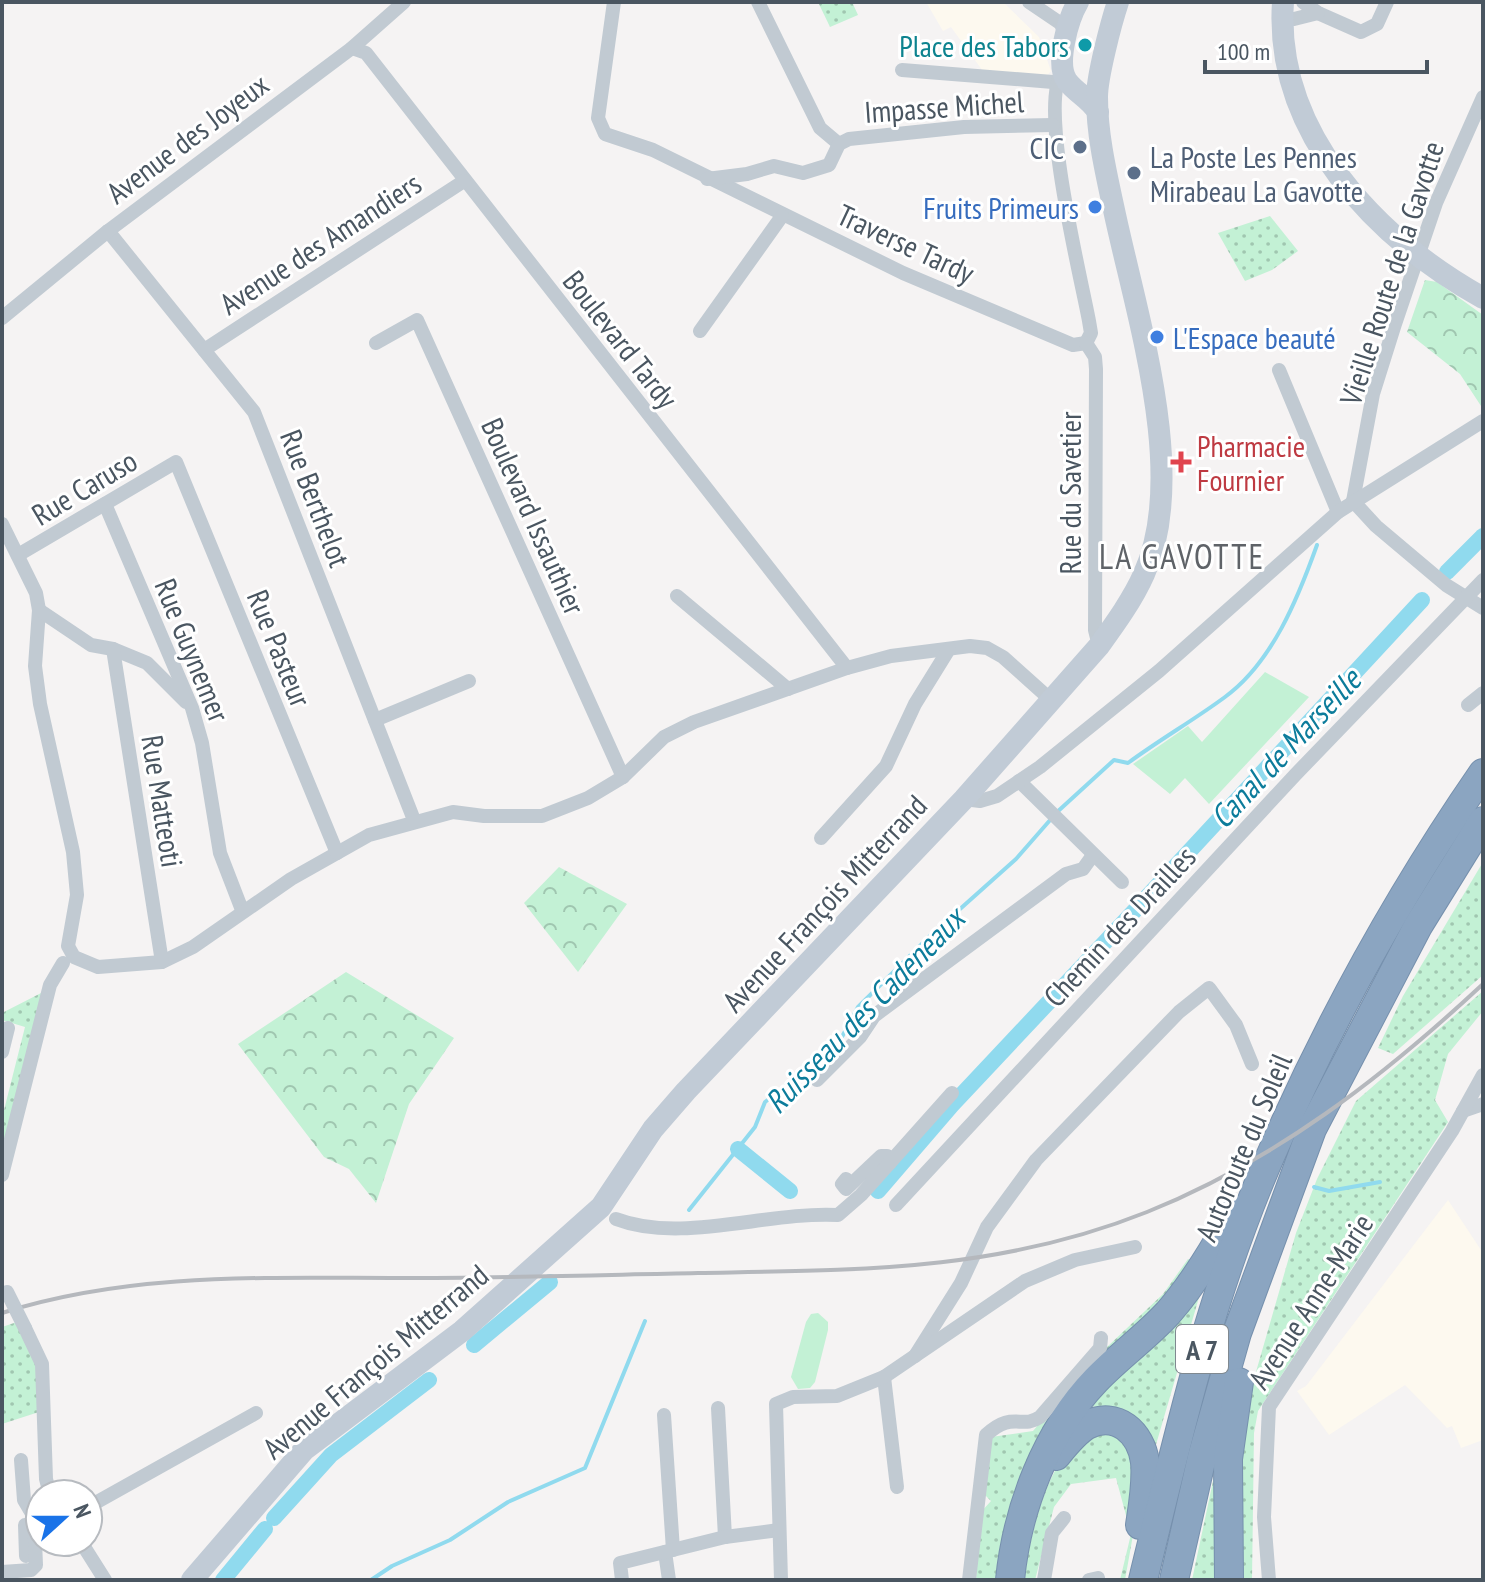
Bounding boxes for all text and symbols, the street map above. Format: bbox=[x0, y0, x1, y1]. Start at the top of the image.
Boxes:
scale bar bbox=[1205, 24, 1427, 74]
place label: Place des Tabors bbox=[899, 26, 1069, 65]
marker: Place des Tabors bbox=[1076, 36, 1094, 54]
text: 100 m bbox=[1217, 36, 1270, 67]
street label: Avenue des Joyeux bbox=[98, 64, 276, 212]
street label: Impasse Michel bbox=[863, 81, 1025, 131]
place label: CIC bbox=[1030, 128, 1064, 167]
street label: Vieille Route de la Gavotte bbox=[1330, 136, 1452, 411]
place label: La Poste Les Pennes Mirabeau La Gavotte bbox=[1150, 137, 1363, 210]
marker: CIC bbox=[1071, 138, 1089, 156]
street label: Avenue des Amandiers bbox=[212, 163, 428, 323]
marker: La Poste Les Pennes Mirabeau La Gavotte bbox=[1125, 164, 1143, 182]
place label: Fruits Primeurs bbox=[923, 188, 1079, 227]
street label: Traverse Tardy bbox=[831, 194, 981, 292]
marker: Fruits Primeurs bbox=[1086, 198, 1104, 216]
street label: Boulevard Tardy bbox=[555, 262, 688, 416]
place label: L'Espace beauté bbox=[1173, 318, 1336, 357]
marker: L'Espace beauté bbox=[1148, 328, 1166, 346]
street label: Rue du Savetier bbox=[1050, 411, 1089, 574]
street label: Boulevard Issauthier bbox=[473, 412, 595, 621]
street label: Rue Berthelot bbox=[272, 424, 360, 573]
place label: Pharmacie Fournier bbox=[1197, 426, 1305, 499]
street label: Rue Caruso bbox=[24, 440, 144, 534]
marker: Pharmacie Fournier bbox=[1172, 453, 1190, 471]
district label: LA GAVOTTE bbox=[1099, 534, 1265, 578]
street label: Rue Guynemer bbox=[147, 573, 240, 728]
street label: Rue Pasteur bbox=[239, 584, 321, 713]
water label: Canal de Marseille bbox=[1200, 658, 1371, 837]
street label: Rue Matteoti bbox=[133, 732, 193, 870]
street label: Avenue François Mitterrand bbox=[713, 786, 935, 1020]
street label: Chemin des Drailles bbox=[1035, 837, 1203, 1015]
water label: Ruisseau des Cadeneaux bbox=[755, 895, 976, 1122]
street label: Autoroute du Soleil bbox=[1186, 1047, 1300, 1247]
street label: Avenue Anne-Marie bbox=[1239, 1206, 1381, 1396]
street label: Avenue François Mitterrand bbox=[254, 1255, 496, 1467]
road number: A 7 bbox=[1176, 1325, 1228, 1373]
north arrow bbox=[24, 1478, 104, 1558]
text: N bbox=[67, 1500, 98, 1521]

